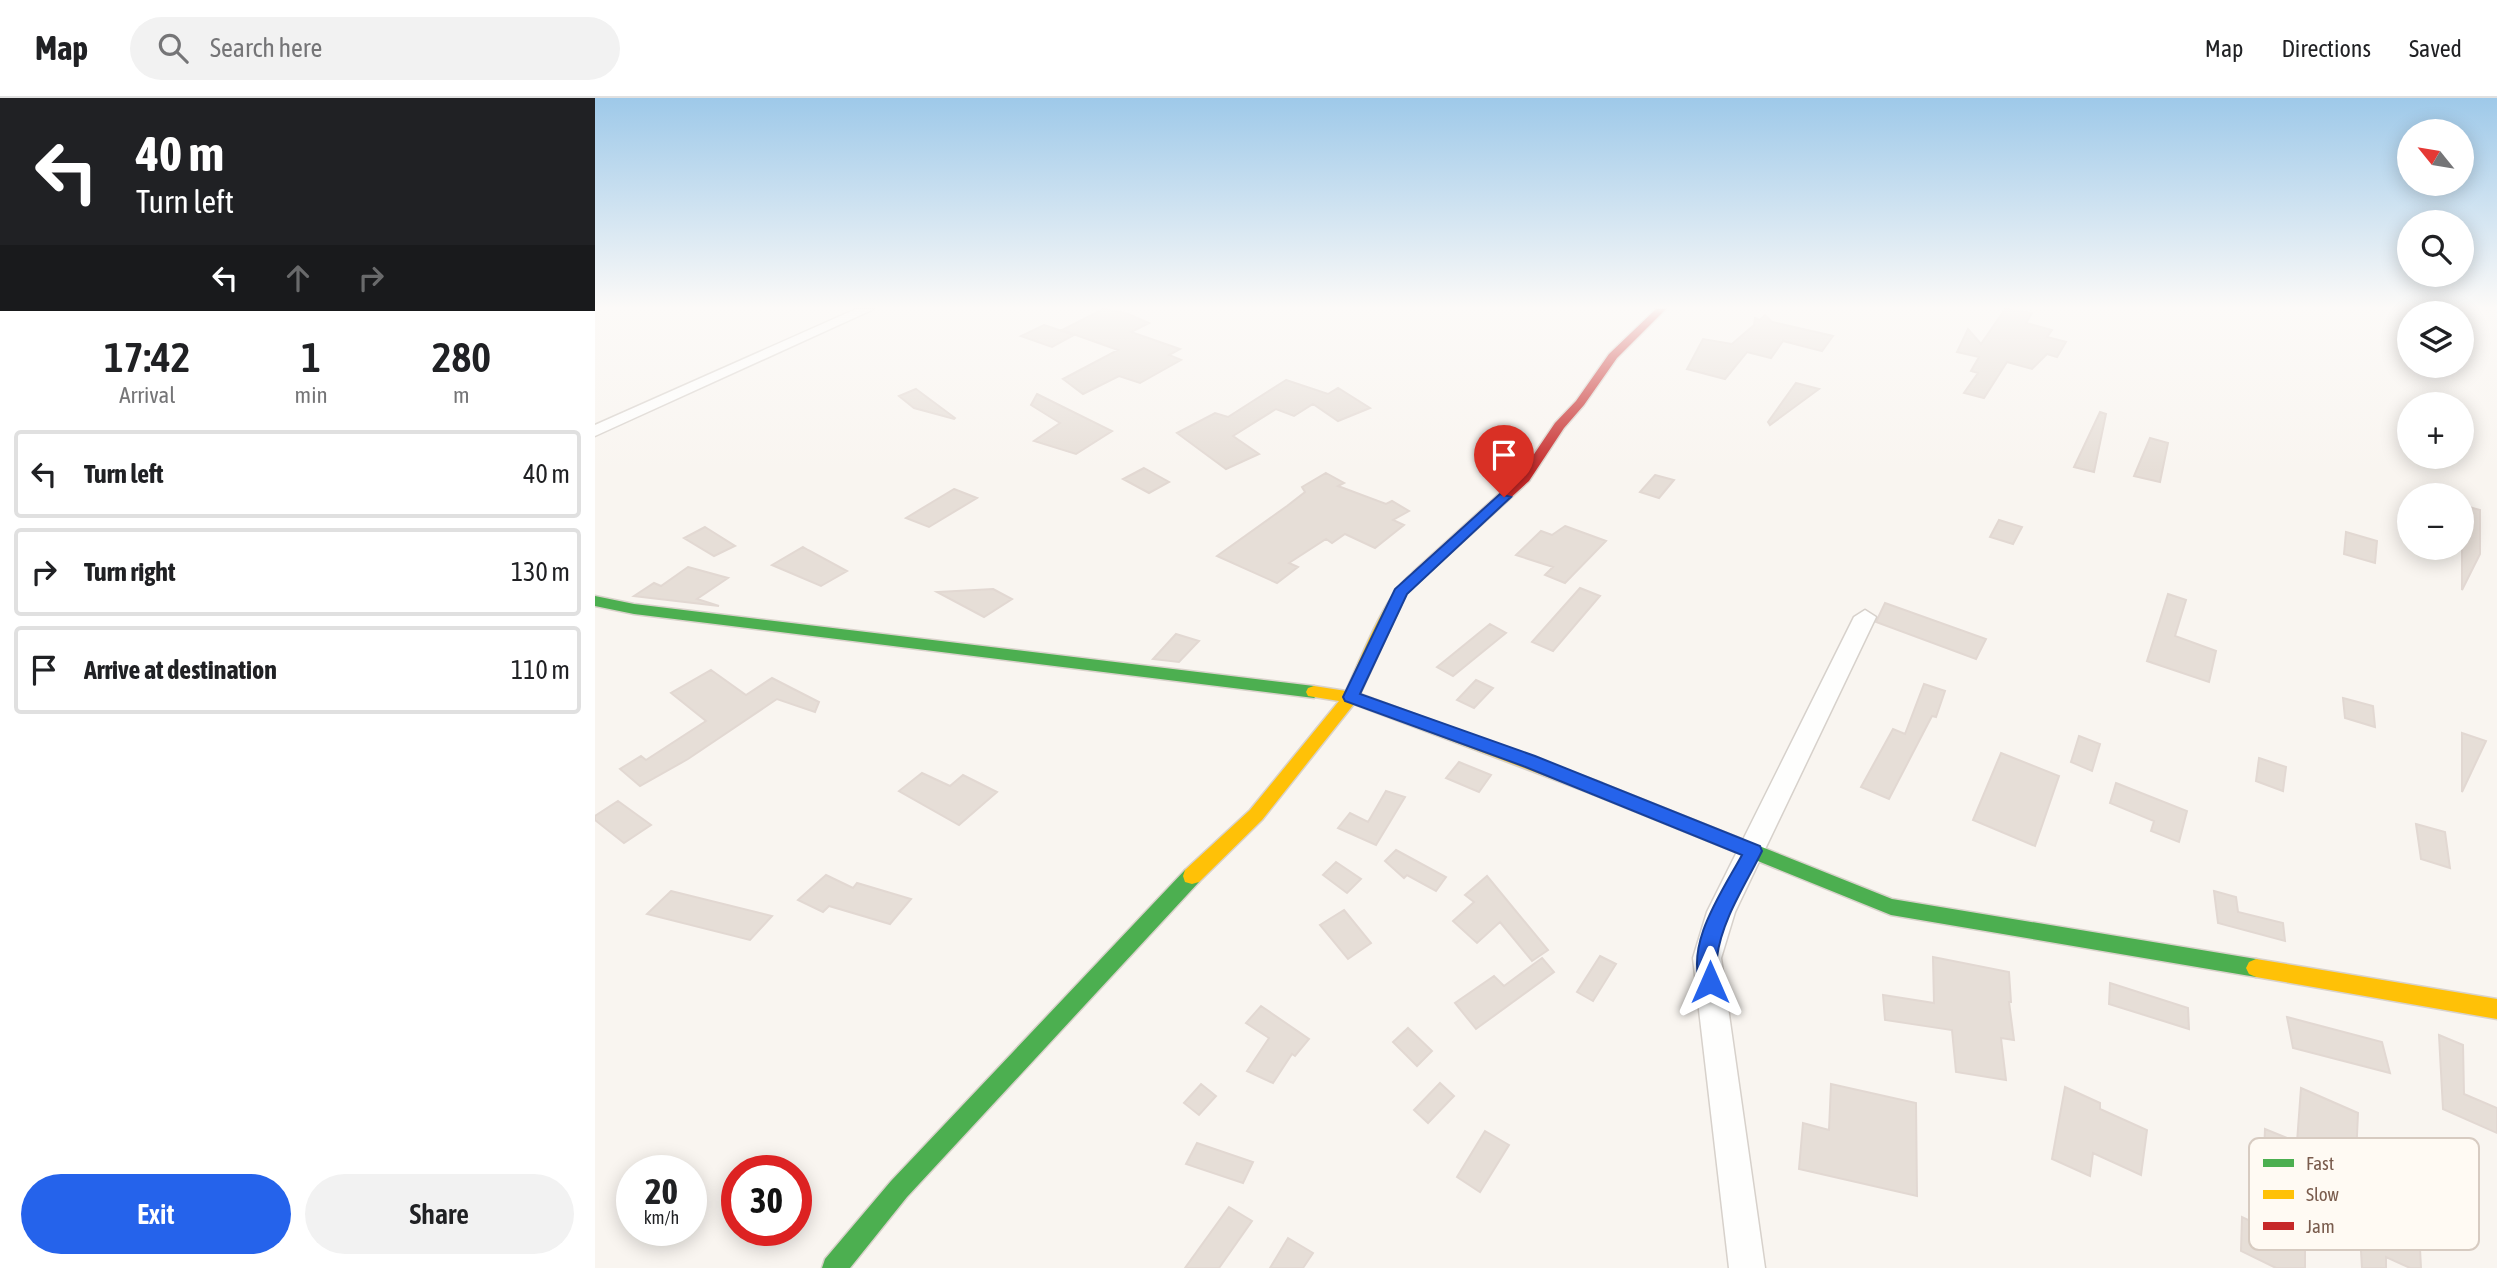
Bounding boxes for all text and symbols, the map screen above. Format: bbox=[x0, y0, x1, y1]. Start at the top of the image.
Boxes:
search box bbox=[130, 17, 620, 80]
text: Map bbox=[35, 29, 88, 67]
icon: search bbox=[154, 29, 192, 67]
text: Search here bbox=[210, 33, 322, 63]
text: Map bbox=[2205, 35, 2243, 62]
text: Directions bbox=[2281, 35, 2371, 62]
text: Saved bbox=[2409, 35, 2462, 62]
north arrow bbox=[2397, 119, 2475, 196]
map controls bbox=[2397, 119, 2474, 560]
text: 40 m bbox=[136, 125, 224, 181]
icon: left bbox=[21, 126, 112, 217]
text: Turn left bbox=[136, 183, 234, 220]
button: search bbox=[2397, 210, 2474, 287]
icon: left bbox=[206, 259, 244, 297]
icon: ahead bbox=[279, 259, 317, 297]
icon: right bbox=[352, 259, 390, 297]
button: layers bbox=[2397, 301, 2474, 378]
text: 17:42 bbox=[104, 333, 191, 381]
text: 1 bbox=[301, 333, 321, 381]
text: 280 bbox=[432, 333, 491, 381]
text: Arrival bbox=[119, 382, 175, 408]
text: min bbox=[295, 382, 328, 408]
text: m bbox=[453, 382, 470, 408]
button: + bbox=[2397, 392, 2474, 469]
pin bbox=[1474, 425, 1534, 497]
icon: arrive bbox=[1485, 436, 1523, 474]
icon: left bbox=[25, 455, 63, 493]
text: Turn left bbox=[84, 459, 164, 489]
text: 40 m bbox=[523, 459, 570, 489]
button: − bbox=[2397, 483, 2474, 560]
icon: right bbox=[25, 553, 63, 591]
text: Turn right bbox=[84, 557, 175, 587]
text: 130 m bbox=[511, 557, 570, 587]
icon: arrive bbox=[25, 651, 63, 689]
text: Arrive at destination bbox=[84, 655, 277, 685]
text: 110 m bbox=[511, 655, 570, 685]
position arrow bbox=[1673, 945, 1747, 1019]
legend bbox=[2249, 1138, 2479, 1250]
text: Fast bbox=[2306, 1152, 2334, 1174]
speed limit sign: 30 bbox=[721, 1155, 812, 1246]
text: 20 bbox=[645, 1171, 678, 1211]
button: Exit bbox=[21, 1174, 291, 1254]
button: Share bbox=[305, 1174, 574, 1254]
text: Slow bbox=[2306, 1183, 2340, 1205]
text: km/h bbox=[644, 1207, 679, 1228]
text: Jam bbox=[2306, 1215, 2335, 1237]

